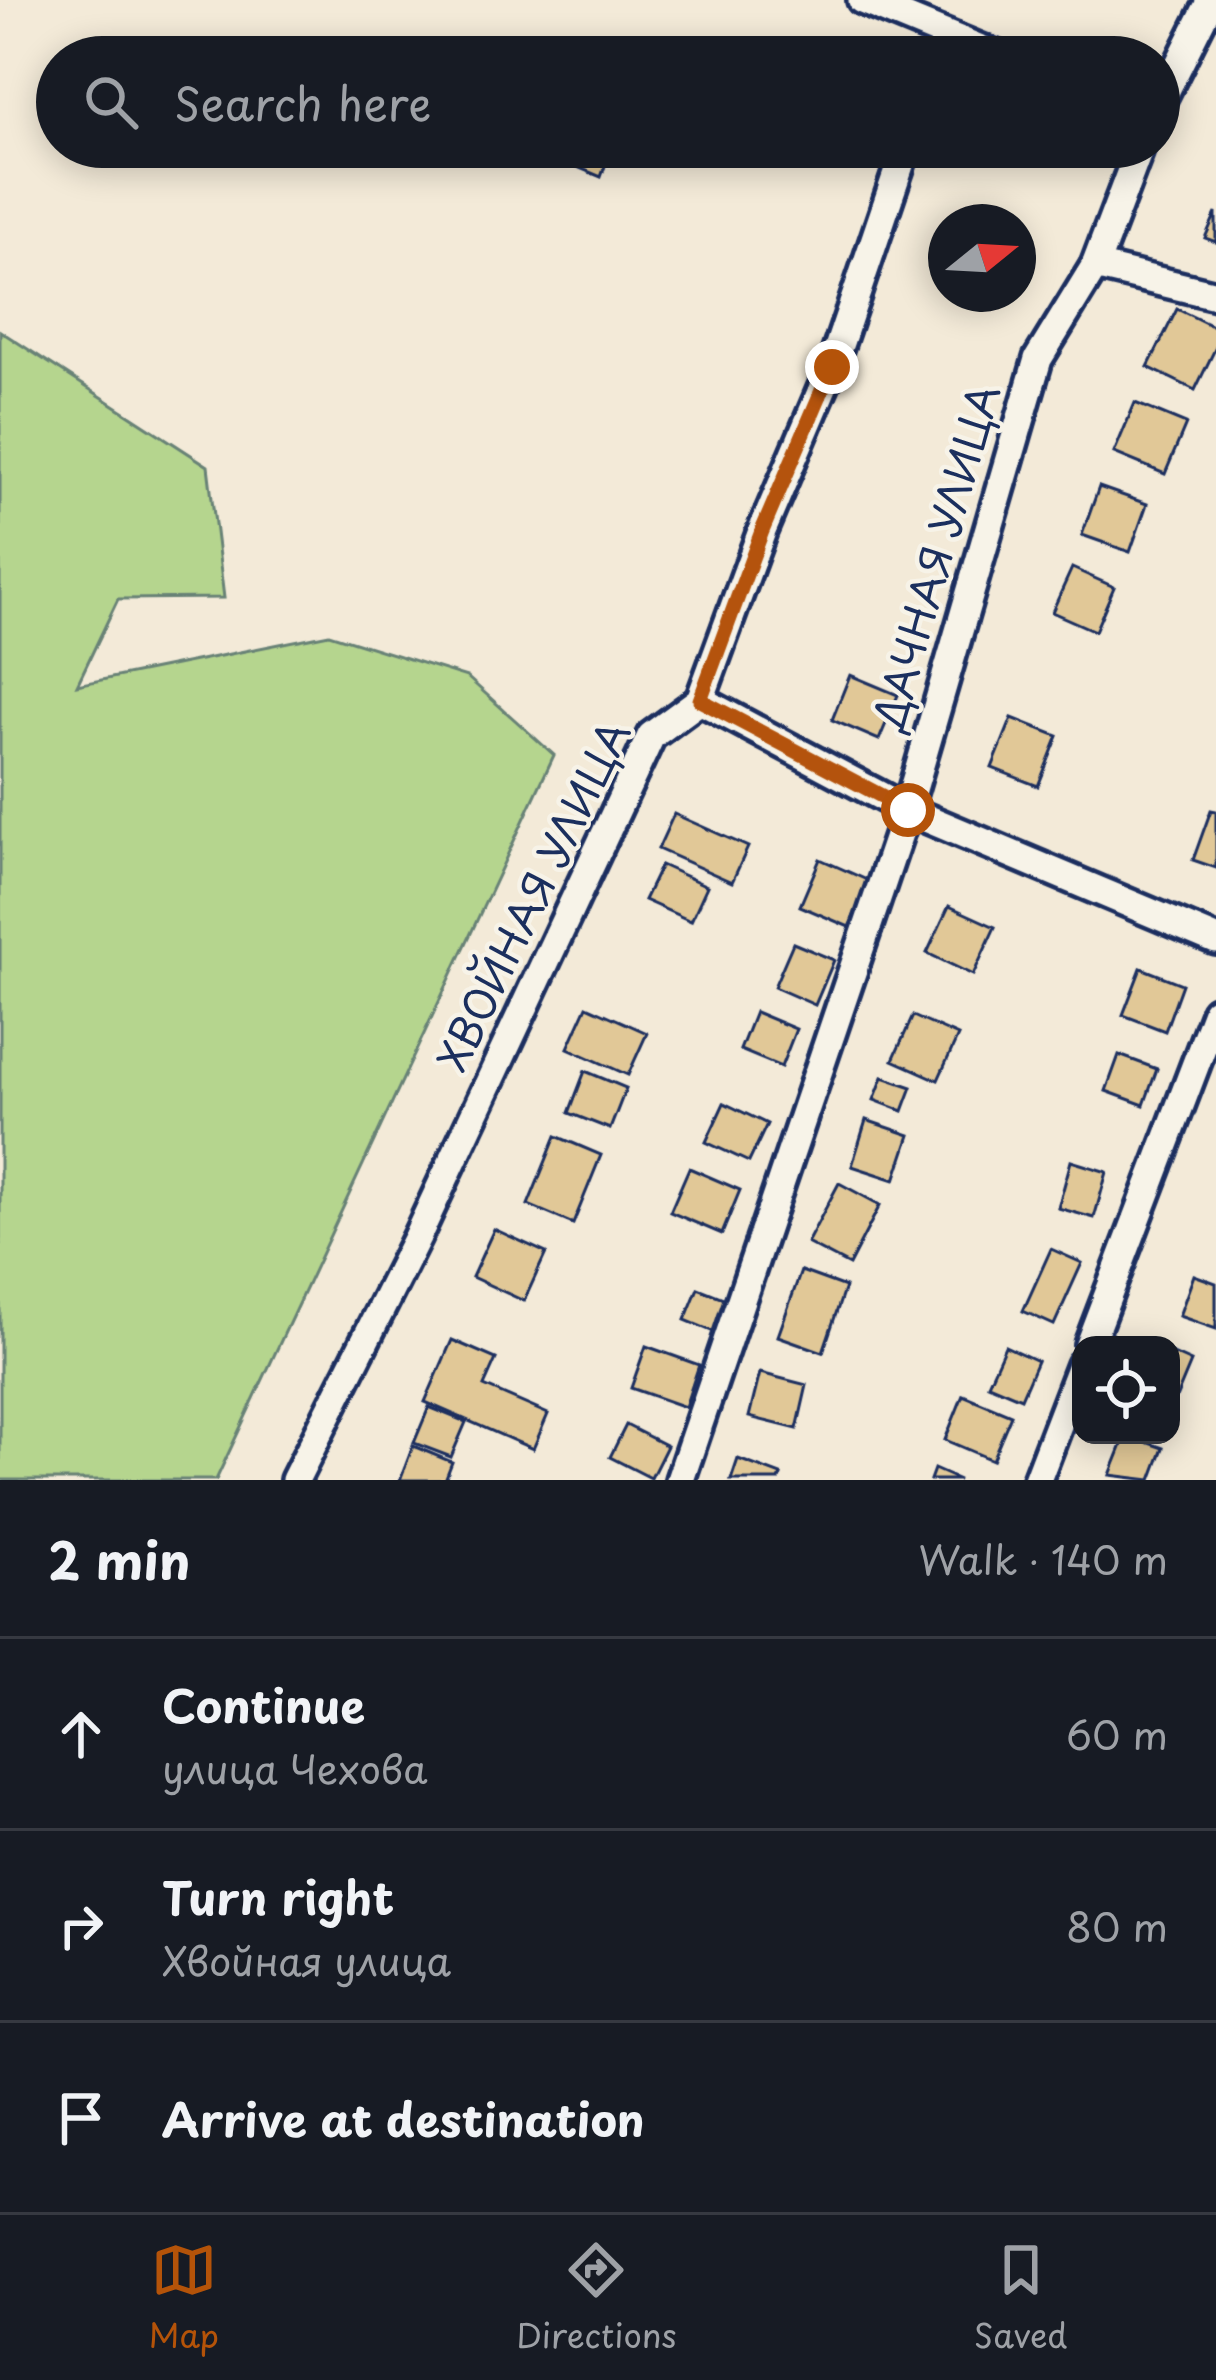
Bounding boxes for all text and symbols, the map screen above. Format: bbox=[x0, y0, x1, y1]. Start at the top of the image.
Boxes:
search box bbox=[36, 36, 1180, 168]
text: Search here bbox=[174, 68, 431, 136]
icon: search bbox=[78, 69, 144, 135]
north arrow bbox=[928, 204, 1036, 312]
route end bbox=[805, 340, 859, 394]
street label: ДАЧНАЯ УЛИЦА bbox=[855, 376, 1014, 739]
street label: ХВОЙНАЯ УЛИЦА bbox=[419, 709, 644, 1081]
route start bbox=[881, 783, 935, 837]
map controls bbox=[1072, 1336, 1180, 1444]
button: locate bbox=[1072, 1336, 1180, 1444]
text: 2 min bbox=[48, 1520, 190, 1597]
text: Walk · 140 m bbox=[919, 1529, 1168, 1588]
text: Continue bbox=[162, 1670, 365, 1738]
icon: ahead bbox=[48, 1701, 114, 1767]
text: 60 m bbox=[1066, 1704, 1168, 1763]
text: улица Чехова bbox=[162, 1738, 428, 1797]
text: Turn right bbox=[162, 1862, 394, 1930]
icon: right bbox=[48, 1893, 114, 1959]
text: 80 m bbox=[1066, 1896, 1168, 1955]
text: Хвойная улица bbox=[162, 1930, 451, 1989]
text: Arrive at destination bbox=[162, 2084, 645, 2152]
icon: arrive bbox=[48, 2085, 114, 2151]
tab: Map bbox=[149, 2237, 219, 2359]
tab: Directions bbox=[516, 2237, 677, 2359]
tab: Saved bbox=[974, 2237, 1067, 2359]

